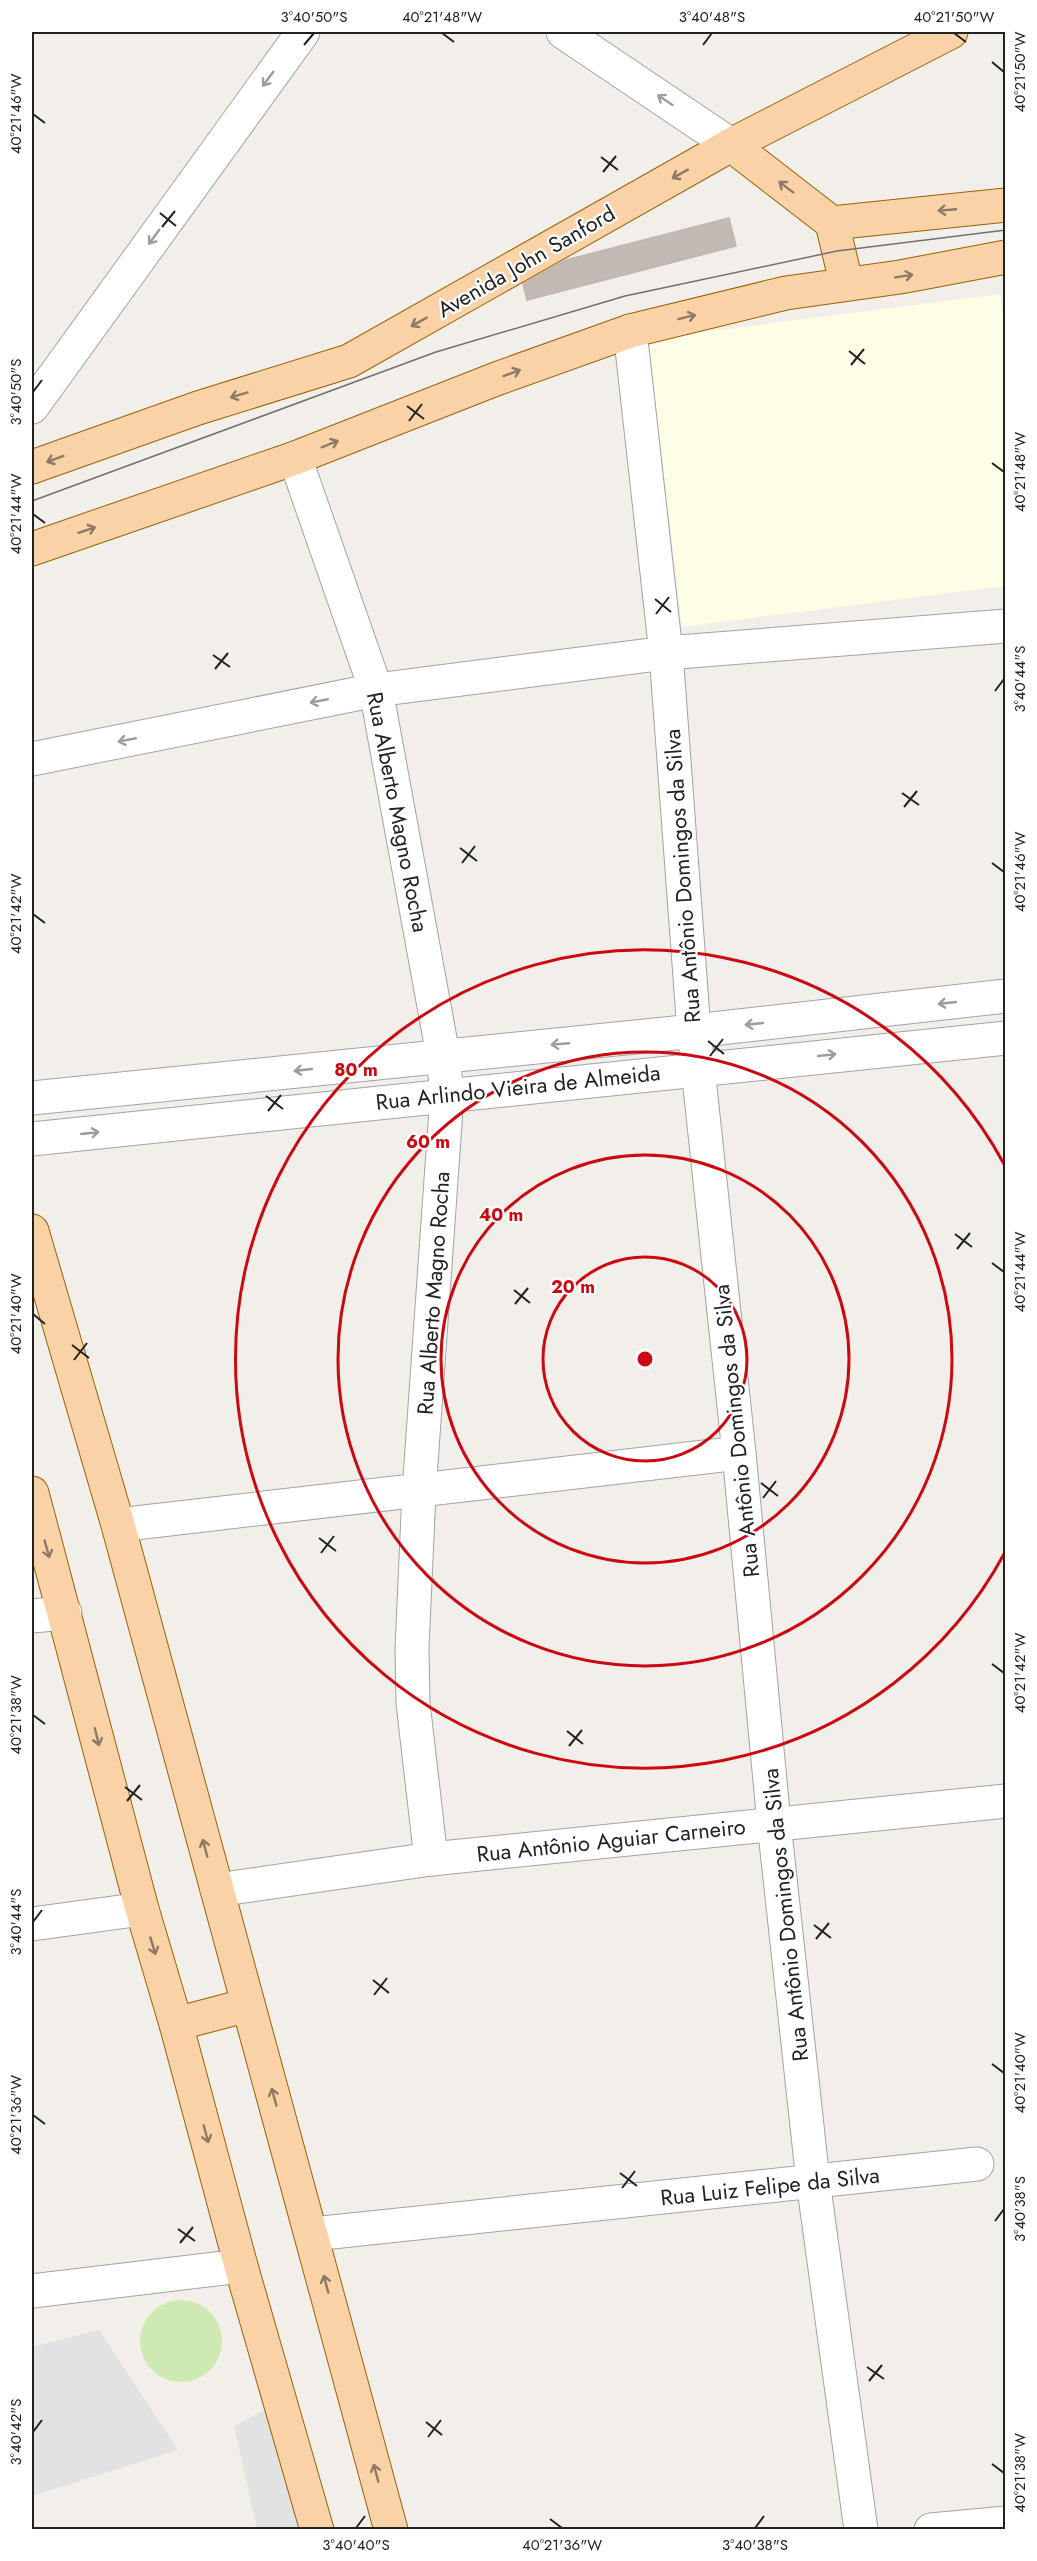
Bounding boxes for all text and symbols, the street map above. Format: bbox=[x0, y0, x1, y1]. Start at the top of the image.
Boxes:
text: 3°40'50"S bbox=[280, 6, 348, 28]
text: 40°21'48"W bbox=[402, 6, 482, 28]
text: 3°40'48"S bbox=[679, 6, 745, 28]
text: 40°21'50"W bbox=[914, 6, 995, 28]
text: 40°21'50"W bbox=[1009, 31, 1031, 112]
one-way arrow bbox=[262, 70, 275, 86]
text: 40°21'46"W bbox=[5, 74, 27, 154]
one-way arrow bbox=[657, 94, 674, 106]
one-way arrow bbox=[672, 168, 689, 180]
one-way arrow bbox=[778, 181, 794, 193]
street label: Avenida John Sanford bbox=[431, 197, 621, 325]
one-way arrow bbox=[938, 205, 958, 216]
one-way arrow bbox=[148, 228, 160, 244]
one-way arrow bbox=[893, 270, 913, 281]
one-way arrow bbox=[677, 310, 696, 322]
one-way arrow bbox=[411, 317, 428, 329]
text: 3°40'50"S bbox=[5, 358, 27, 426]
one-way arrow bbox=[502, 367, 521, 378]
one-way arrow bbox=[230, 390, 249, 401]
text: 40°21'48"W bbox=[1009, 432, 1031, 512]
one-way arrow bbox=[321, 438, 339, 449]
one-way arrow bbox=[46, 454, 65, 465]
text: 40°21'44"W bbox=[5, 473, 27, 554]
one-way arrow bbox=[77, 523, 96, 534]
text: 3°40'44"S bbox=[1009, 645, 1031, 713]
street label: Rua Alberto Magno Rocha bbox=[359, 689, 437, 935]
one-way arrow bbox=[309, 696, 329, 707]
street label: Rua Antônio Domingos da Silva bbox=[656, 728, 708, 1024]
one-way arrow bbox=[118, 734, 137, 746]
text: 40°21'46"W bbox=[1009, 832, 1031, 912]
text: 40°21'42"W bbox=[5, 874, 27, 954]
one-way arrow bbox=[938, 997, 958, 1008]
one-way arrow bbox=[744, 1019, 764, 1030]
one-way arrow bbox=[550, 1039, 570, 1050]
one-way arrow bbox=[816, 1049, 836, 1060]
street label: Rua Arlindo Vieira de Almeida bbox=[374, 1056, 662, 1118]
text: 80 m bbox=[334, 1057, 378, 1083]
one-way arrow bbox=[293, 1065, 313, 1076]
one-way arrow bbox=[79, 1127, 99, 1138]
text: 60 m bbox=[406, 1129, 450, 1155]
street label: Rua Alberto Magno Rocha bbox=[409, 1170, 457, 1416]
text: 40 m bbox=[479, 1202, 523, 1228]
text: 40°21'44"W bbox=[1009, 1231, 1031, 1312]
text: 40°21'40"W bbox=[5, 1273, 27, 1355]
text: 20 m bbox=[551, 1274, 595, 1300]
street label: Rua Antônio Domingos da Silva bbox=[705, 1283, 767, 1579]
centre of rings bbox=[635, 1349, 655, 1369]
one-way arrow bbox=[42, 1539, 53, 1558]
text: 40°21'42"W bbox=[1009, 1633, 1031, 1713]
text: 40°21'38"W bbox=[5, 1675, 27, 1755]
one-way arrow bbox=[92, 1728, 104, 1747]
street label: Rua Antônio Domingos da Silva bbox=[754, 1767, 816, 2063]
street label: Rua Antônio Aguiar Carneiro bbox=[475, 1810, 747, 1870]
one-way arrow bbox=[199, 1839, 210, 1858]
text: 3°40'44"S bbox=[5, 1888, 27, 1956]
one-way arrow bbox=[148, 1936, 159, 1955]
text: 40°21'40"W bbox=[1009, 2032, 1031, 2114]
text: 40°21'36"W bbox=[5, 2075, 27, 2155]
one-way arrow bbox=[268, 2087, 279, 2106]
one-way arrow bbox=[200, 2124, 212, 2143]
street label: Rua Luiz Felipe da Silva bbox=[659, 2159, 881, 2213]
text: 3°40'38"S bbox=[1009, 2176, 1031, 2242]
one-way arrow bbox=[320, 2275, 331, 2294]
text: 3°40'42"S bbox=[5, 2399, 27, 2465]
text: 40°21'38"W bbox=[1009, 2433, 1031, 2513]
one-way arrow bbox=[370, 2464, 381, 2483]
text: 3°40'40"S bbox=[322, 2534, 390, 2556]
text: 40°21'36"W bbox=[522, 2534, 602, 2556]
text: 3°40'38"S bbox=[722, 2534, 788, 2556]

